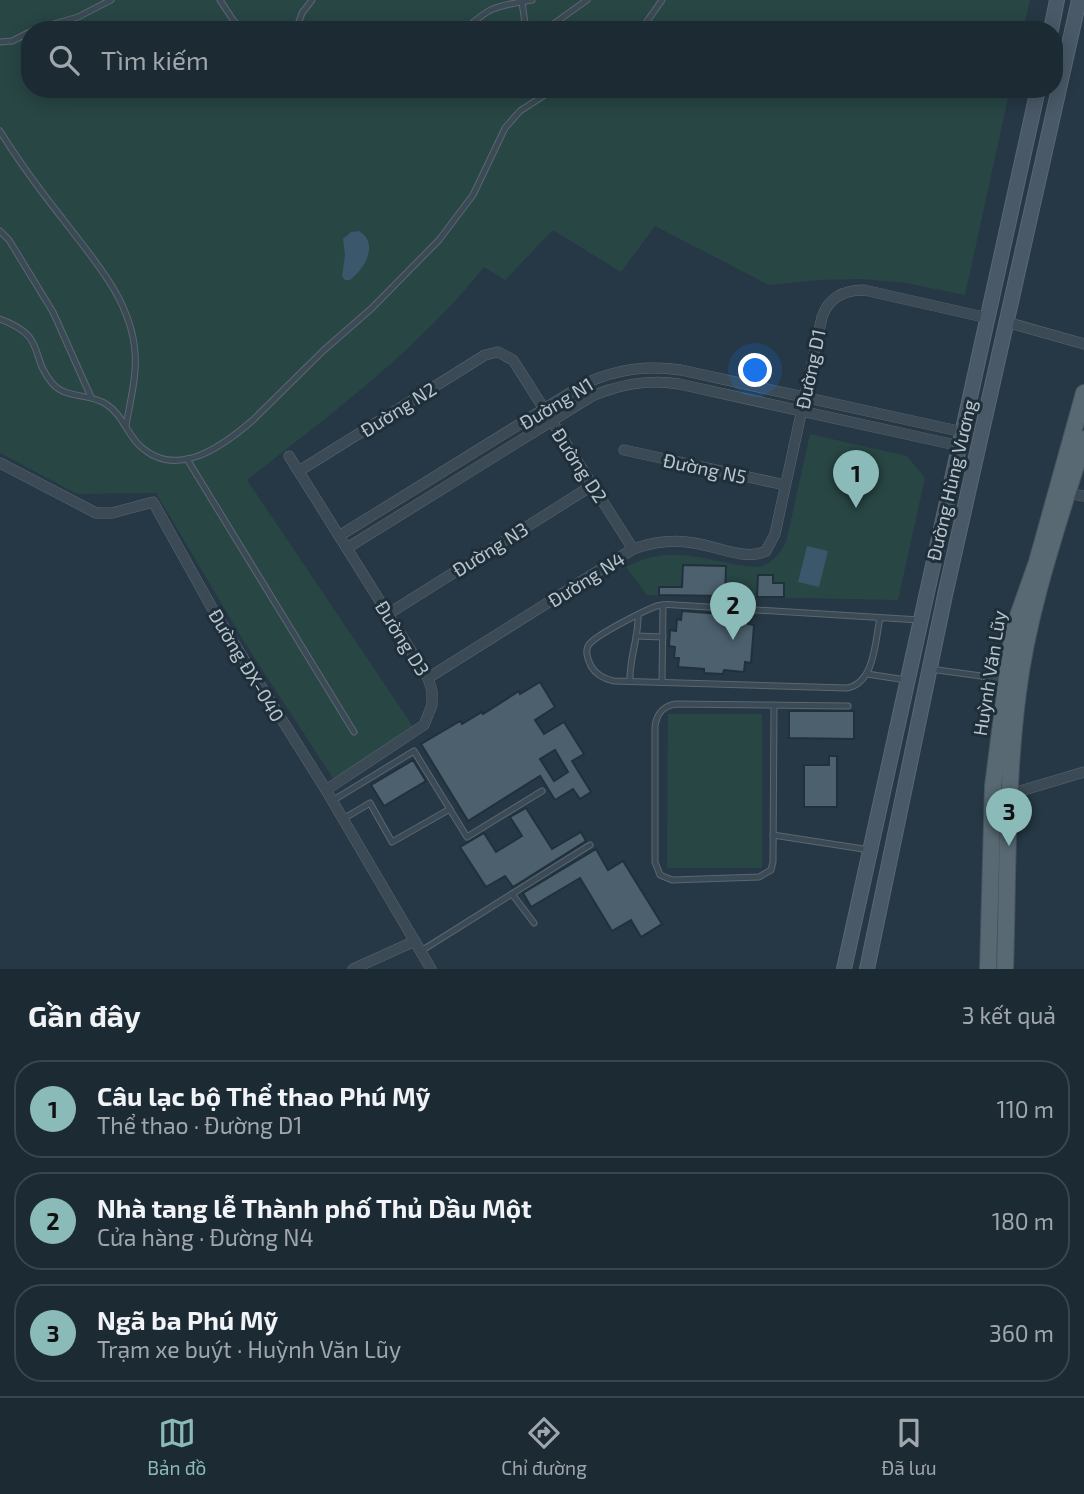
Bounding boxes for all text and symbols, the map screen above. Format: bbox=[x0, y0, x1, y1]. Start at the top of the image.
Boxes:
search box bbox=[21, 21, 1063, 98]
icon: search bbox=[45, 41, 83, 79]
text: Tìm kiếm bbox=[101, 44, 209, 75]
street label: Đường D1 bbox=[790, 327, 830, 411]
your location bbox=[738, 353, 772, 387]
street label: Đường N1 bbox=[515, 372, 597, 434]
street label: Đường N2 bbox=[356, 377, 440, 441]
street label: Đường Hùng Vương bbox=[921, 397, 981, 563]
street label: Đường D2 bbox=[547, 423, 613, 507]
street label: Đường N5 bbox=[661, 448, 749, 488]
pin: 1 bbox=[833, 450, 879, 508]
street label: Đường N3 bbox=[448, 517, 532, 581]
street label: Đường N4 bbox=[543, 546, 629, 612]
pin: 2 bbox=[710, 582, 756, 640]
street label: Đường D3 bbox=[371, 596, 435, 680]
street label: Đường ĐX-040 bbox=[204, 604, 290, 726]
street label: Huỳnh Văn Lũy bbox=[968, 609, 1010, 737]
pin: 3 bbox=[986, 788, 1032, 846]
text: Gần đây bbox=[28, 997, 141, 1033]
text: 3 kết quả bbox=[962, 1001, 1056, 1029]
text: Câu lạc bộ Thể thao Phú Mỹ bbox=[97, 1080, 431, 1111]
text: 1 bbox=[48, 1095, 58, 1123]
text: 110 m bbox=[997, 1095, 1054, 1123]
text: Thể thao · Đường D1 bbox=[97, 1111, 302, 1139]
text: Nhà tang lễ Thành phố Thủ Dầu Một bbox=[97, 1192, 532, 1223]
text: 2 bbox=[46, 1207, 60, 1235]
text: 180 m bbox=[992, 1207, 1054, 1235]
text: Cửa hàng · Đường N4 bbox=[97, 1223, 314, 1251]
text: Ngã ba Phú Mỹ bbox=[97, 1304, 278, 1335]
text: 3 bbox=[46, 1319, 60, 1347]
text: 360 m bbox=[989, 1319, 1054, 1347]
text: Trạm xe buýt · Huỳnh Văn Lũy bbox=[97, 1335, 401, 1363]
tab: Bản đồ bbox=[147, 1414, 206, 1479]
tab: Chỉ đường bbox=[501, 1414, 587, 1479]
tab: Đã lưu bbox=[881, 1414, 937, 1479]

